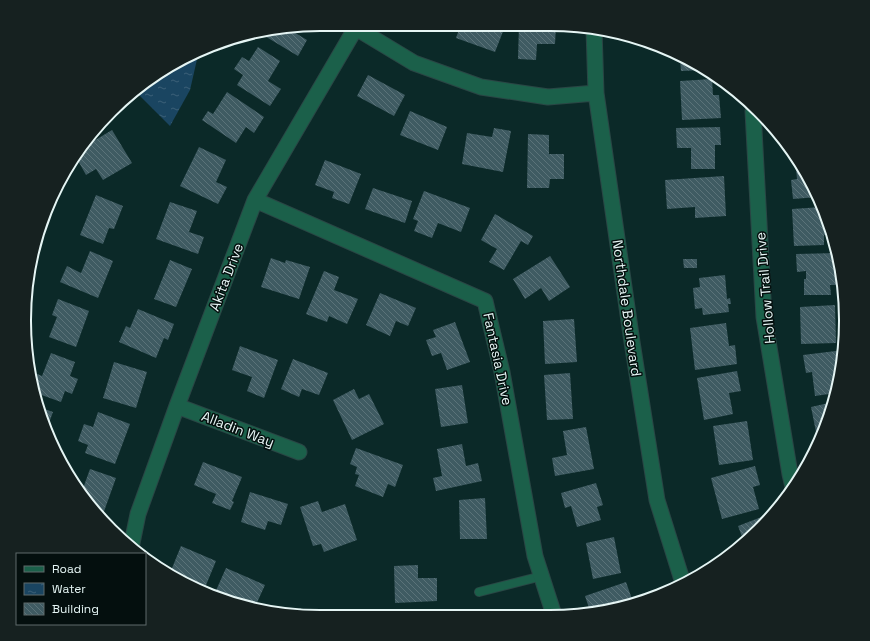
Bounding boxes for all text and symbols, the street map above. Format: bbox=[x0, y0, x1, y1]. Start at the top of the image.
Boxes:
street label: Hollow Trail Drive bbox=[751, 231, 779, 345]
street label: Northdale Boulevard bbox=[608, 238, 646, 378]
street label: Akita Drive bbox=[205, 240, 247, 314]
street label: Fantasia Drive bbox=[479, 311, 517, 407]
street label: Alladin Way bbox=[199, 407, 277, 451]
legend bbox=[16, 553, 146, 625]
text: Road bbox=[52, 561, 81, 577]
text: Water bbox=[52, 581, 86, 597]
text: Building bbox=[52, 601, 99, 617]

